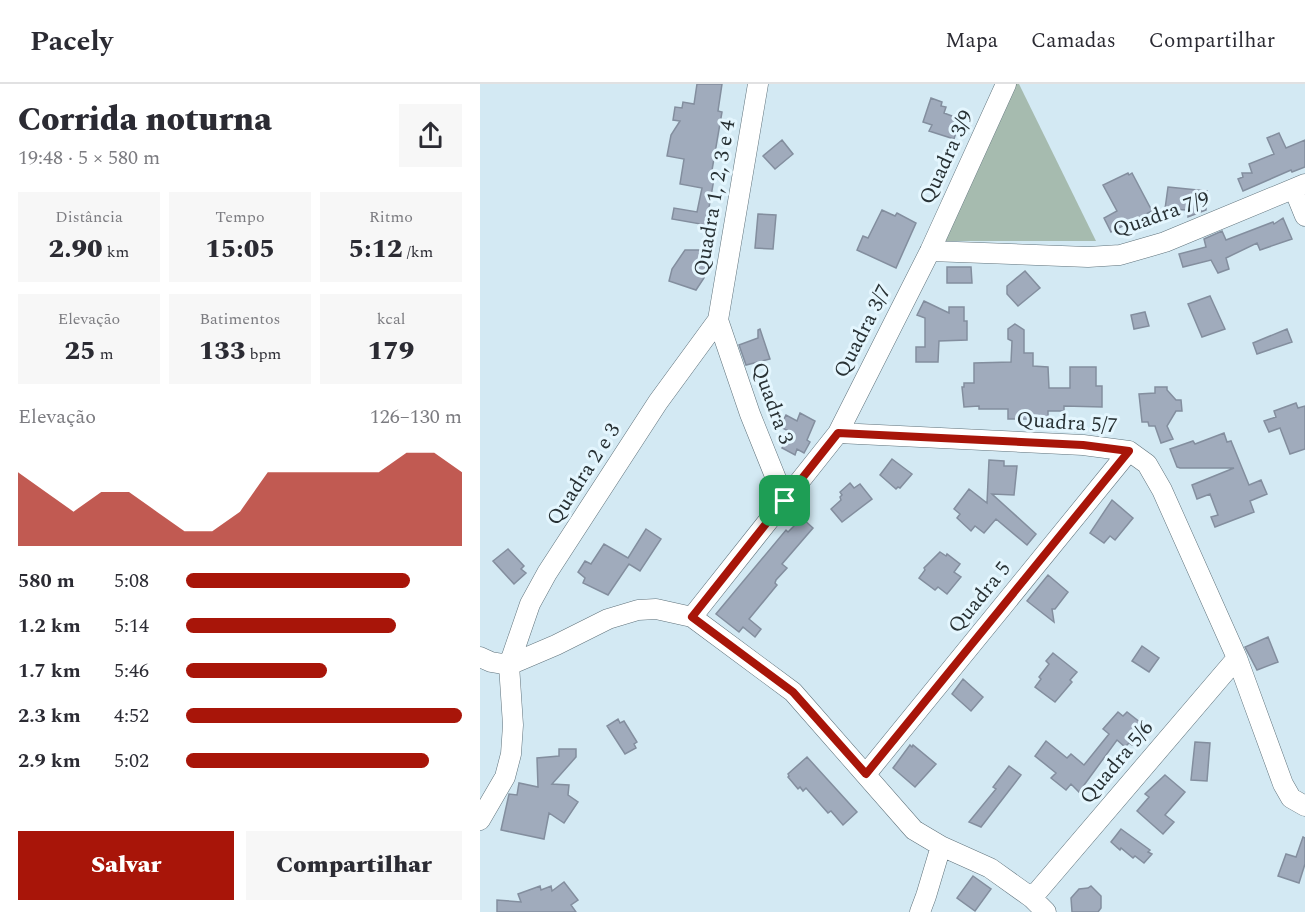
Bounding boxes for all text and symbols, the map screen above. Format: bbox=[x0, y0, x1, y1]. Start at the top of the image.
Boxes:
text: Pacely bbox=[30, 20, 113, 63]
text: Mapa bbox=[945, 25, 998, 57]
text: Camadas bbox=[1031, 25, 1116, 57]
text: Compartilhar bbox=[1149, 25, 1275, 57]
text: Corrida noturna bbox=[18, 95, 272, 145]
button: share bbox=[399, 104, 462, 167]
street label: Quadra 3/9 bbox=[911, 105, 983, 210]
street label: Quadra 1, 2, 3 e 4 bbox=[685, 117, 745, 279]
text: 19:48 · 5 × 580 m bbox=[18, 143, 160, 173]
street label: Quadra 7/9 bbox=[1108, 183, 1214, 247]
text: Distância bbox=[55, 205, 123, 229]
text: Tempo bbox=[215, 205, 265, 229]
text: Ritmo bbox=[369, 205, 413, 229]
text: 2.90 bbox=[49, 229, 103, 269]
text: 15:05 bbox=[205, 229, 275, 269]
text: 5:12 bbox=[349, 229, 403, 269]
text: km bbox=[103, 240, 129, 264]
text: /km bbox=[403, 240, 433, 264]
street label: Quadra 3/7 bbox=[826, 279, 900, 384]
text: Elevação bbox=[58, 307, 120, 331]
text: Batimentos bbox=[199, 307, 281, 331]
text: kcal bbox=[377, 307, 405, 331]
text: 25 bbox=[65, 331, 96, 371]
text: 133 bbox=[199, 331, 246, 371]
text: 179 bbox=[368, 331, 414, 371]
text: m bbox=[96, 342, 113, 366]
text: bpm bbox=[246, 342, 281, 366]
street label: Quadra 3 bbox=[742, 358, 802, 449]
text: Elevação bbox=[18, 402, 96, 432]
text: 126–130 m bbox=[370, 402, 462, 432]
street label: Quadra 5/7 bbox=[1015, 404, 1118, 442]
street label: Quadra 2 e 3 bbox=[539, 417, 629, 532]
pin bbox=[759, 475, 810, 526]
icon: arrive bbox=[768, 484, 801, 517]
street label: Quadra 5 bbox=[940, 554, 1019, 641]
text: 580 m bbox=[18, 566, 75, 596]
text: 5:08 bbox=[114, 566, 149, 596]
text: 1.2 km bbox=[18, 611, 81, 641]
text: 5:14 bbox=[114, 611, 149, 641]
text: 1.7 km bbox=[18, 656, 81, 686]
text: 5:46 bbox=[114, 656, 149, 686]
text: 2.3 km bbox=[18, 701, 81, 731]
text: 4:52 bbox=[114, 701, 149, 731]
street label: Quadra 5/6 bbox=[1072, 714, 1162, 812]
text: 2.9 km bbox=[18, 746, 81, 776]
text: 5:02 bbox=[114, 746, 149, 776]
button: Salvar bbox=[18, 831, 234, 900]
button: Compartilhar bbox=[246, 831, 462, 900]

